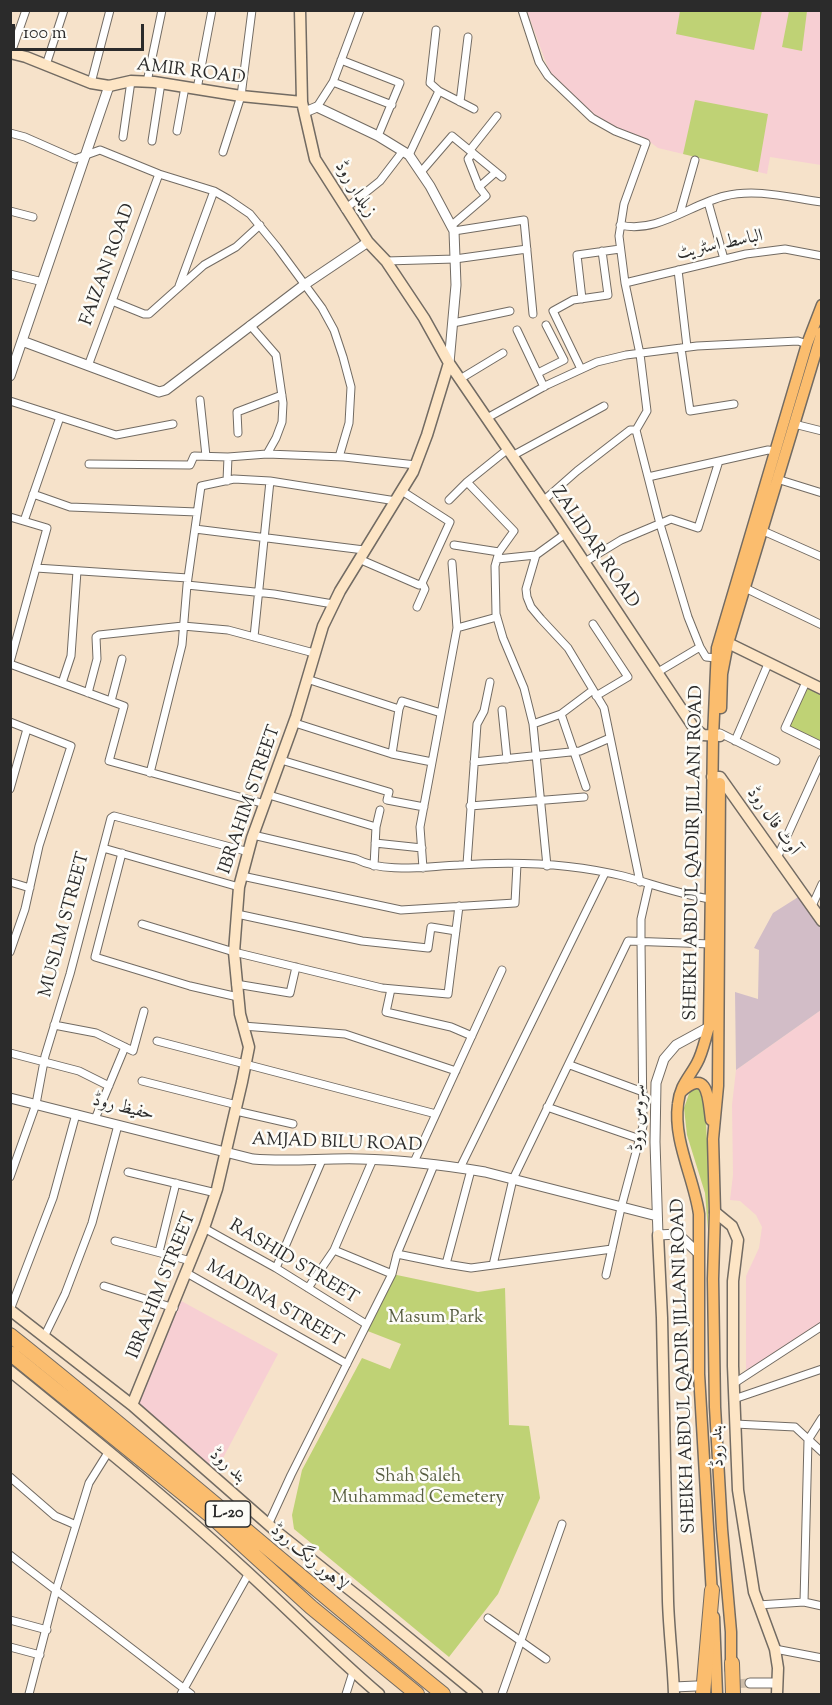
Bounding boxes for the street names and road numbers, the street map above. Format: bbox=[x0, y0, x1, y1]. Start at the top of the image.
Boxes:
street label: AMIR ROAD bbox=[135, 56, 247, 90]
street label: زیلدار روڈ bbox=[328, 158, 380, 222]
street label: FAIZAN ROAD bbox=[77, 201, 141, 329]
street label: الباسط اسٹریٹ bbox=[675, 226, 765, 266]
street label: ZALIDAR ROAD bbox=[545, 483, 643, 613]
street label: SHEIKH ABDUL QADIR JILLANI ROAD bbox=[681, 685, 709, 1021]
street label: IBRAHIM STREET bbox=[215, 723, 287, 877]
street label: آوٹ فال روڈ bbox=[741, 784, 803, 860]
street label: MUSLIM STREET bbox=[36, 850, 96, 1000]
street label: سروس روڈ bbox=[628, 1084, 652, 1152]
street label: حفیظ روڈ bbox=[90, 1091, 156, 1127]
street label: AMJAD BILU ROAD bbox=[251, 1130, 423, 1158]
street label: SHEIKH ABDUL QADIR JILLANI ROAD bbox=[668, 1198, 702, 1534]
street label: IBRAHIM STREET bbox=[124, 1210, 202, 1362]
street label: RASHID STREET bbox=[224, 1216, 362, 1310]
street label: MADINA STREET bbox=[202, 1257, 346, 1353]
street label: بند روڈ bbox=[707, 1425, 731, 1467]
street label: بند روڈ bbox=[204, 1445, 250, 1489]
road number: L-20 bbox=[206, 1501, 250, 1527]
street label: لاہور رنگ روڈ bbox=[265, 1520, 351, 1598]

